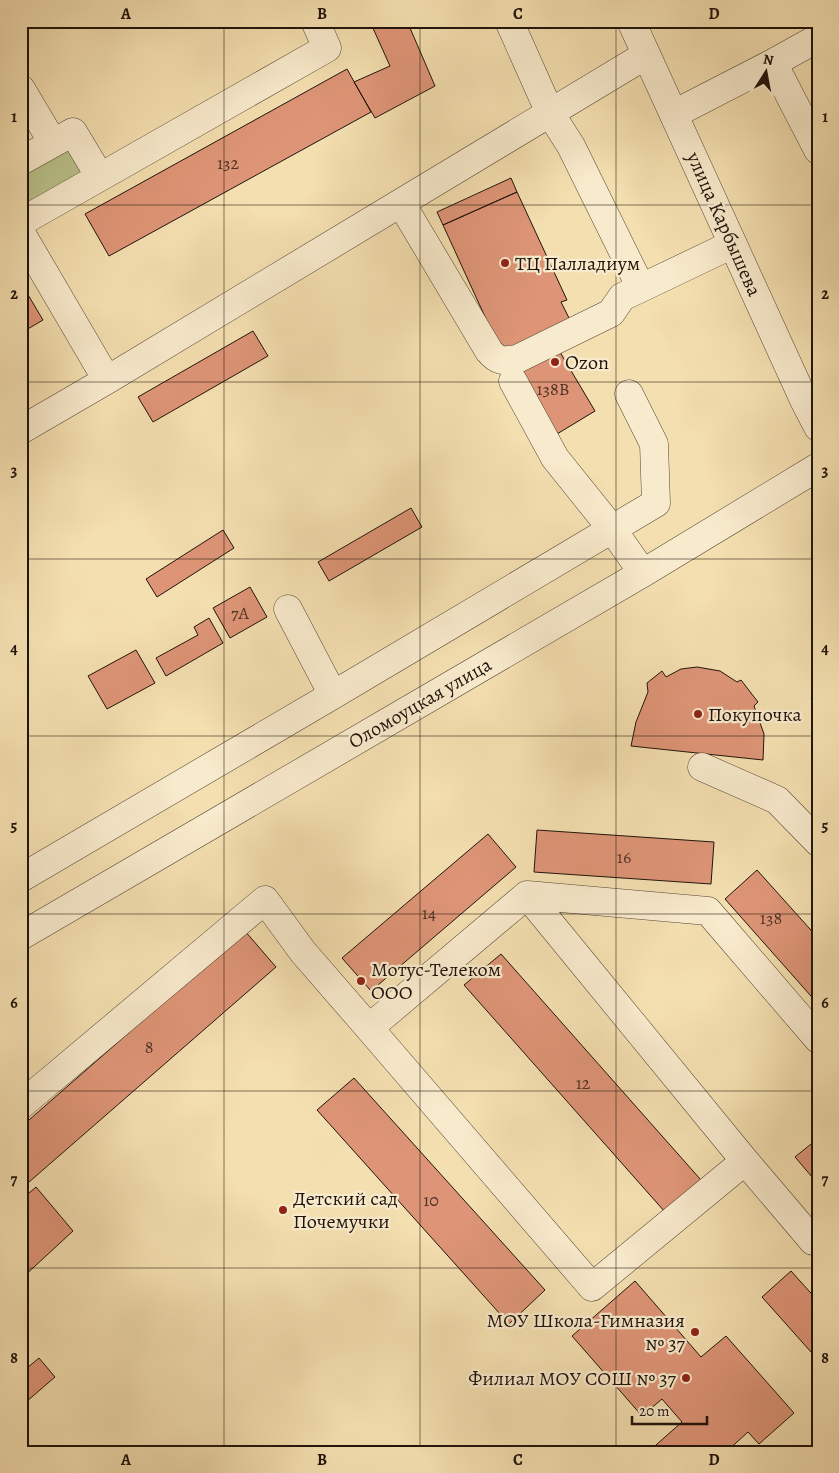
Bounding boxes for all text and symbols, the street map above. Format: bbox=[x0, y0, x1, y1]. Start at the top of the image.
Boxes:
text: A bbox=[120, 3, 132, 25]
text: B bbox=[317, 3, 327, 25]
text: C bbox=[513, 3, 523, 25]
text: D bbox=[708, 3, 720, 25]
north arrow bbox=[742, 48, 792, 98]
text: N bbox=[762, 49, 775, 70]
text: 1 bbox=[11, 106, 17, 128]
text: 1 bbox=[822, 106, 828, 128]
street label: улица Карбышева bbox=[680, 147, 768, 301]
house number: 132 bbox=[217, 151, 240, 175]
place label: ТЦ Палладиум bbox=[515, 250, 640, 277]
marker: ТЦ Палладиум bbox=[499, 257, 511, 269]
text: 2 bbox=[10, 283, 18, 305]
text: 2 bbox=[821, 283, 829, 305]
place label: Ozon bbox=[565, 349, 609, 376]
marker: Ozon bbox=[549, 356, 561, 368]
house number: 138В bbox=[536, 377, 570, 401]
text: 3 bbox=[11, 460, 18, 482]
text: 3 bbox=[822, 460, 829, 482]
house number: 7А bbox=[231, 601, 250, 625]
text: 4 bbox=[10, 638, 18, 660]
text: 4 bbox=[821, 638, 829, 660]
street label: Оломоуцкая улица bbox=[343, 651, 497, 755]
place label: Покупочка bbox=[708, 701, 802, 728]
marker: Покупочка bbox=[692, 708, 704, 720]
text: 5 bbox=[11, 815, 18, 837]
text: 5 bbox=[822, 815, 829, 837]
house number: 16 bbox=[617, 845, 631, 869]
house number: 14 bbox=[422, 901, 436, 925]
house number: 138 bbox=[760, 906, 782, 930]
place label: Мотус-Телеком ООО bbox=[371, 956, 501, 1006]
marker: Мотус-Телеком ООО bbox=[355, 975, 367, 987]
text: 6 bbox=[10, 992, 18, 1014]
text: 6 bbox=[821, 992, 829, 1014]
house number: 8 bbox=[145, 1035, 153, 1059]
house number: 12 bbox=[576, 1071, 591, 1095]
text: 7 bbox=[11, 1169, 18, 1191]
text: 7 bbox=[822, 1169, 829, 1191]
place label: Детский сад Почемучки bbox=[293, 1185, 398, 1235]
house number: 10 bbox=[423, 1188, 439, 1212]
marker: Детский сад Почемучки bbox=[277, 1204, 289, 1216]
place label: МОУ Школа-Гимназия № 37 bbox=[487, 1307, 686, 1357]
marker: МОУ Школа-Гимназия № 37 bbox=[689, 1326, 701, 1338]
text: 8 bbox=[10, 1347, 18, 1369]
text: 8 bbox=[821, 1347, 829, 1369]
place label: Филиал МОУ СОШ № 37 bbox=[468, 1365, 677, 1392]
marker: Филиал МОУ СОШ № 37 bbox=[680, 1372, 692, 1384]
scale bar bbox=[632, 1393, 706, 1425]
text: 20 m bbox=[639, 1401, 670, 1421]
text: A bbox=[120, 1449, 132, 1471]
text: B bbox=[317, 1449, 327, 1471]
text: C bbox=[513, 1449, 523, 1471]
text: D bbox=[708, 1449, 720, 1471]

